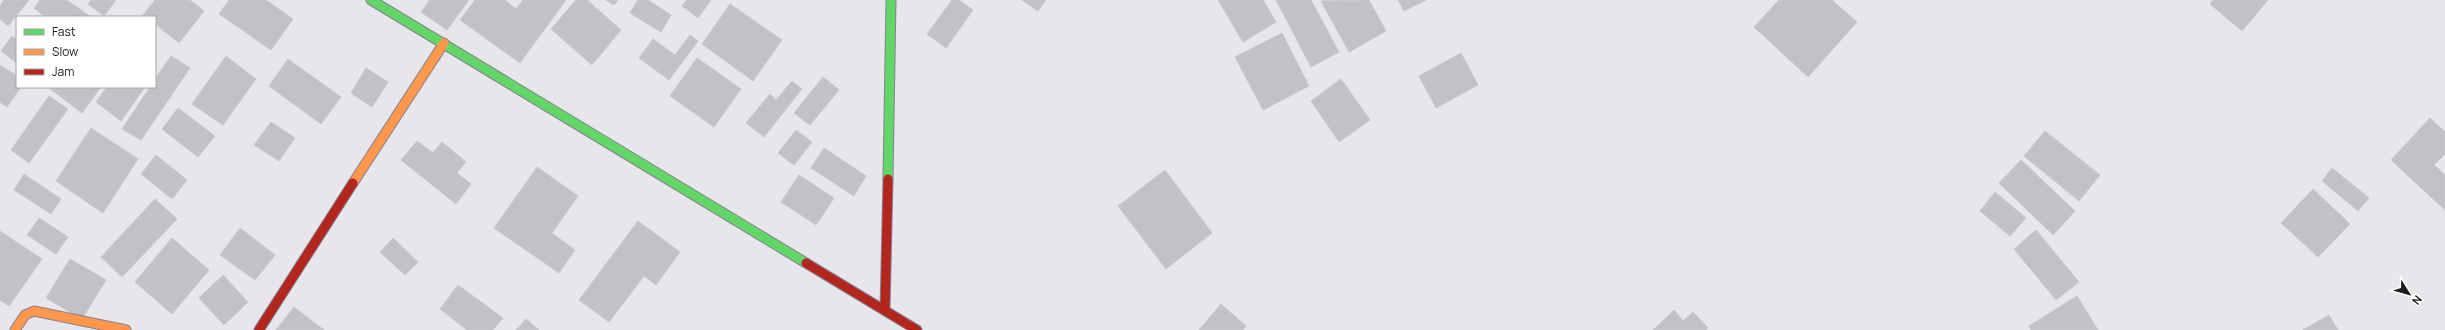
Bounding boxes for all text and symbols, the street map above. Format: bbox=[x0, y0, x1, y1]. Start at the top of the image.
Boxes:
legend bbox=[16, 16, 156, 88]
text: Fast bbox=[52, 23, 76, 40]
text: Slow bbox=[52, 43, 78, 60]
text: Jam bbox=[52, 63, 74, 80]
north arrow bbox=[2389, 274, 2429, 314]
text: N bbox=[2409, 293, 2426, 308]

